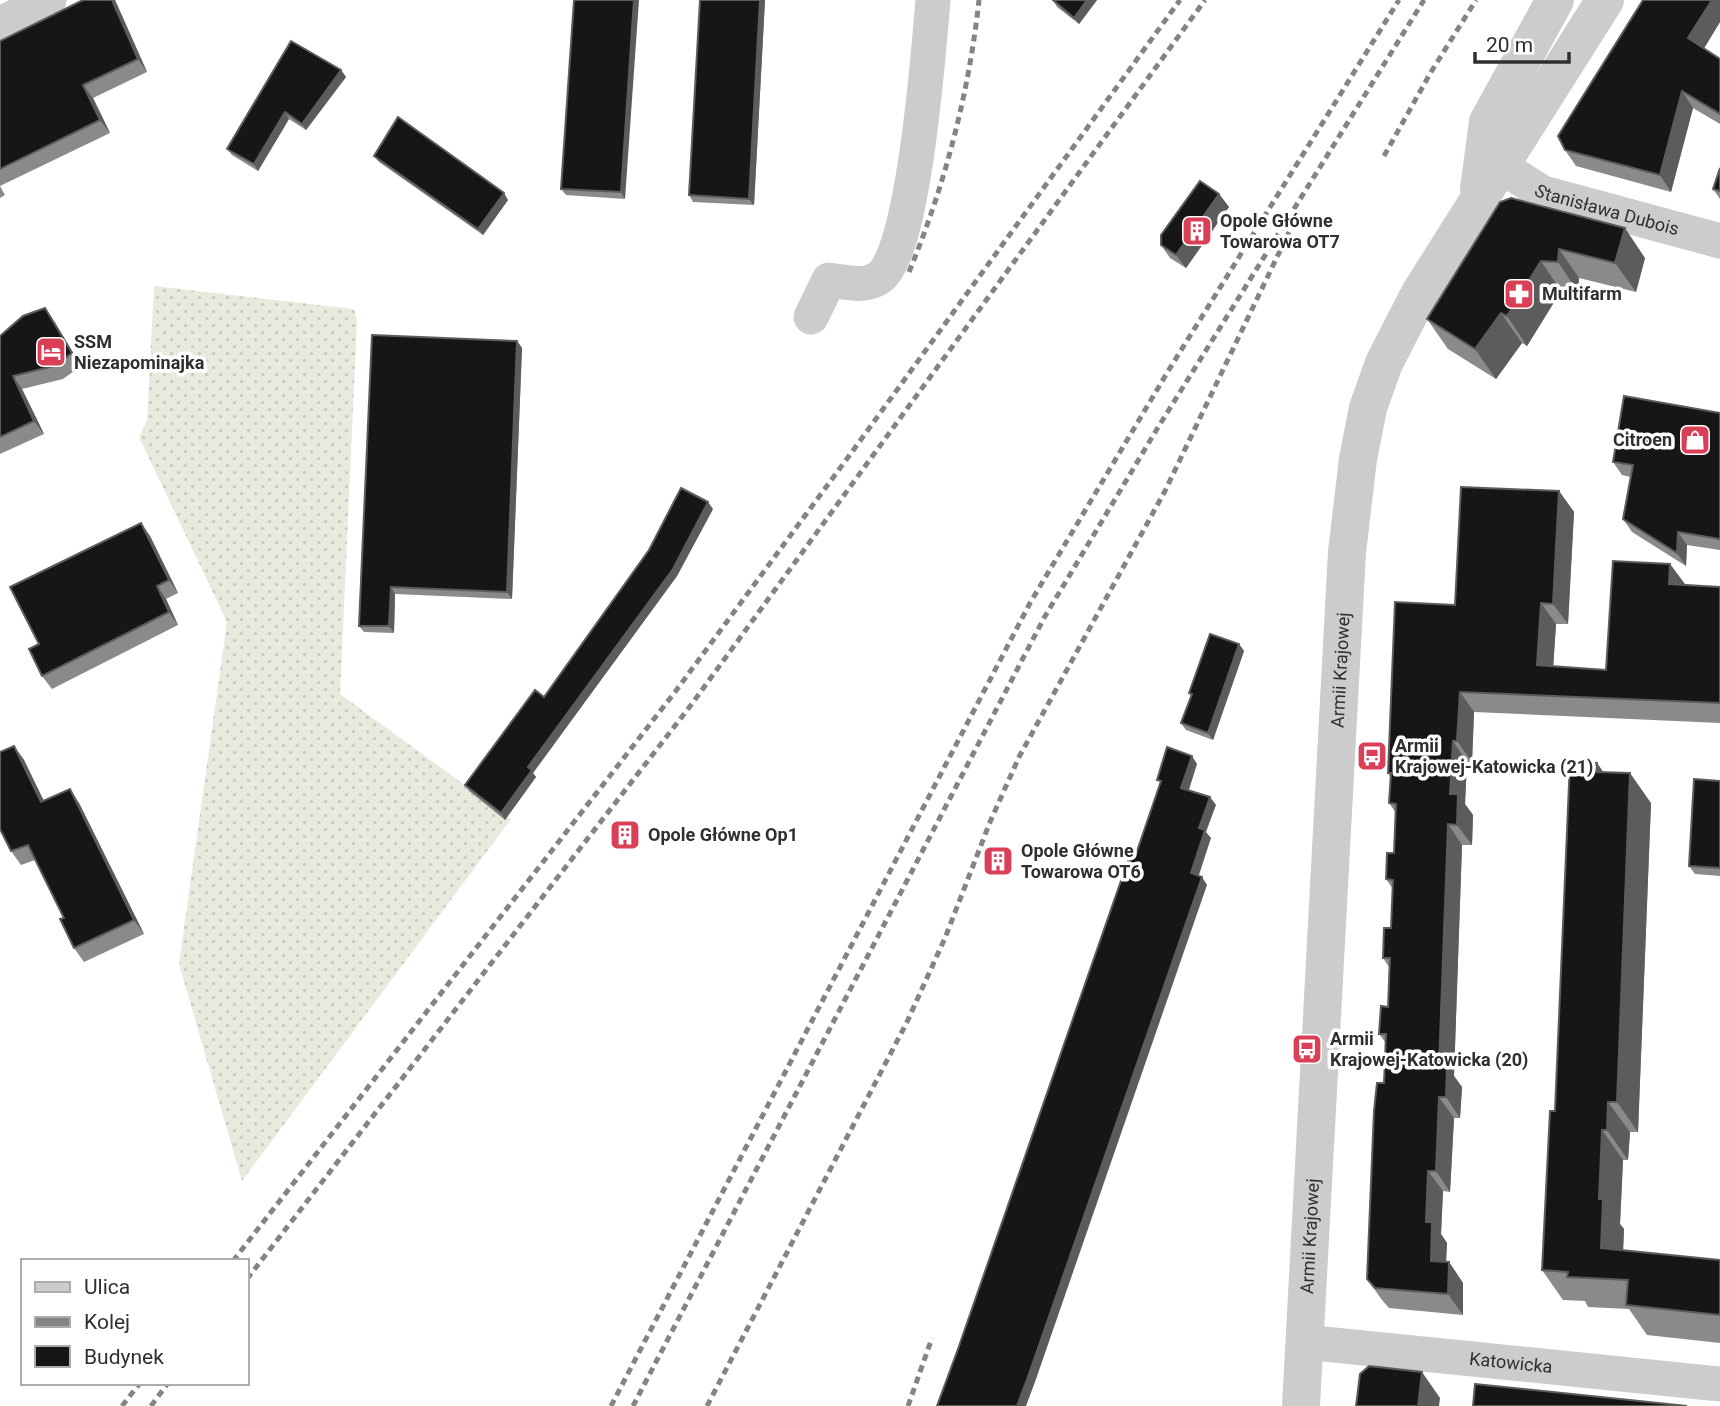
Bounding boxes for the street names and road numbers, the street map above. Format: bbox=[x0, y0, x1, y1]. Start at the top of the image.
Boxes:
street label: Stanisława Dubois bbox=[1531, 179, 1681, 239]
street label: Armii Krajowej bbox=[1327, 612, 1354, 728]
street label: Armii Krajowej bbox=[1296, 1178, 1323, 1295]
street label: Katowicka bbox=[1468, 1348, 1554, 1377]

